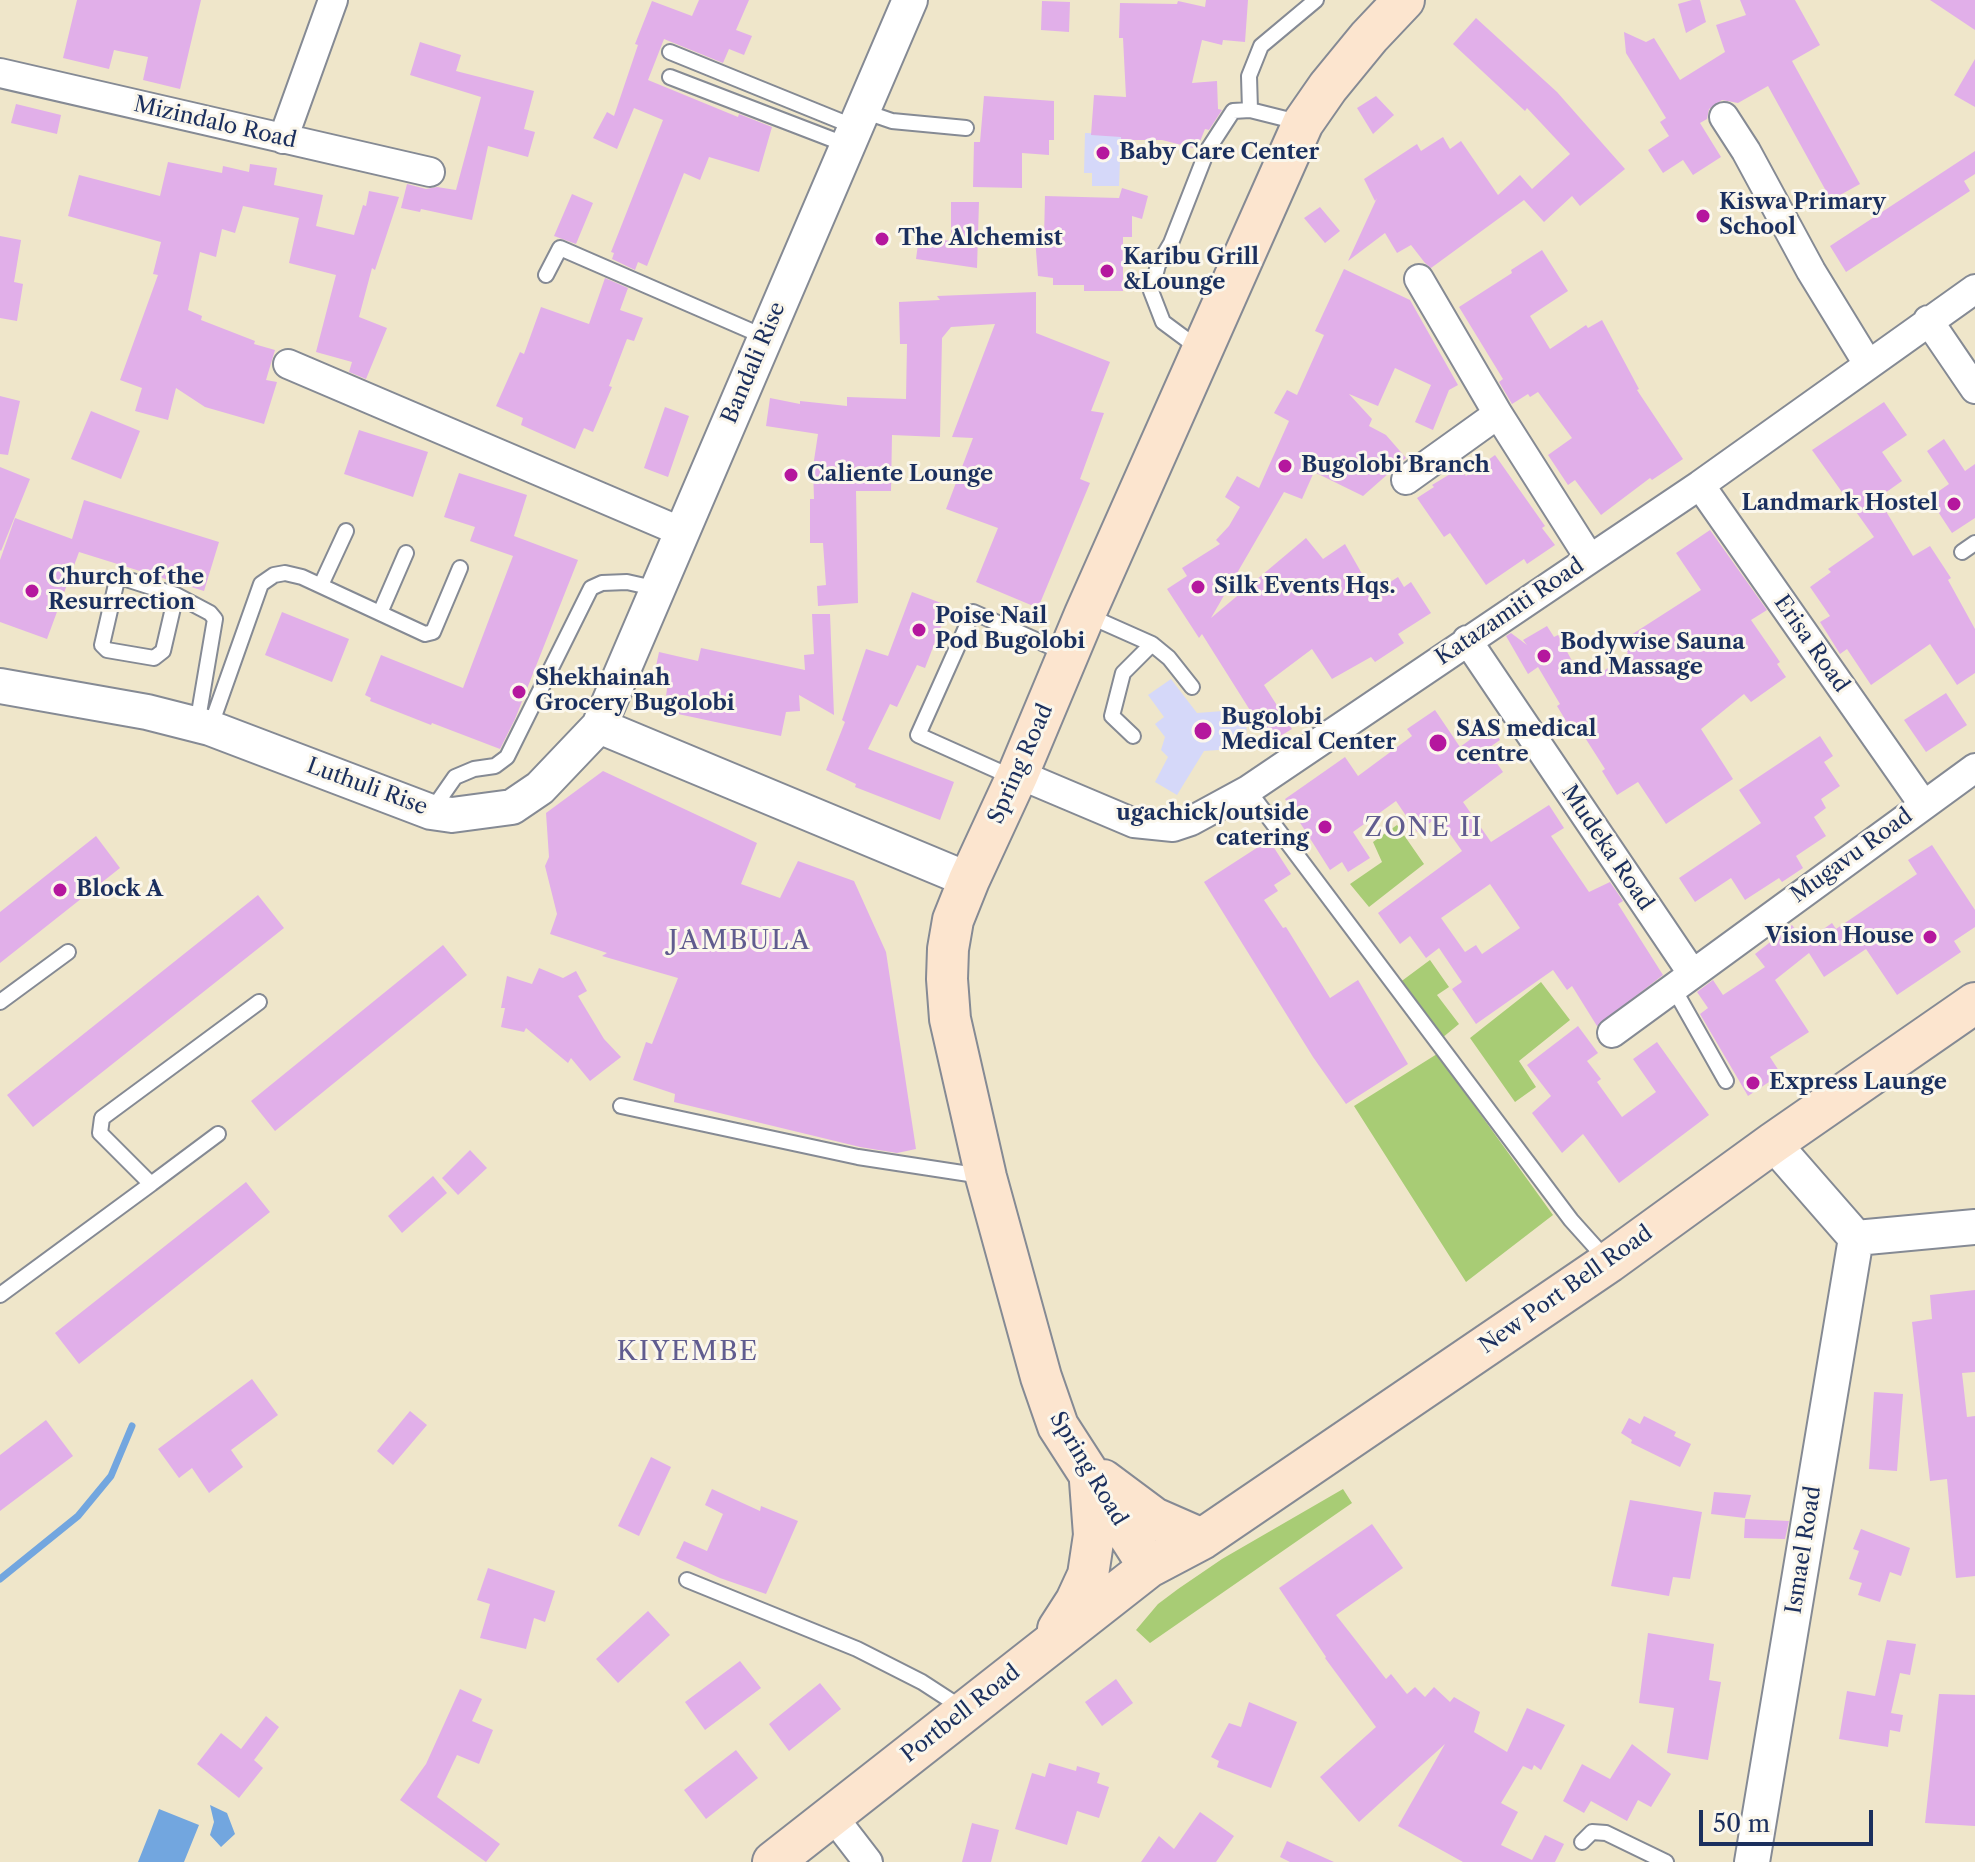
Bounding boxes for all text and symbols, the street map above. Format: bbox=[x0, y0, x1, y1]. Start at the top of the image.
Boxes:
street label: Mizindalo Road bbox=[131, 91, 299, 155]
place label: Baby Care Center bbox=[1119, 140, 1319, 166]
marker: Baby Care Center bbox=[1094, 144, 1112, 162]
place label: Kiswa Primary School bbox=[1719, 190, 1886, 242]
marker: Kiswa Primary School bbox=[1694, 207, 1712, 225]
place label: The Alchemist bbox=[898, 226, 1062, 252]
marker: The Alchemist bbox=[873, 230, 891, 248]
place label: Karibu Grill &Lounge bbox=[1123, 245, 1259, 296]
marker: Karibu Grill &Lounge bbox=[1098, 262, 1116, 280]
street label: Bandali Rise bbox=[717, 298, 791, 428]
place label: Bugolobi Branch bbox=[1301, 453, 1490, 479]
marker: Bugolobi Branch bbox=[1276, 457, 1294, 475]
place label: Caliente Lounge bbox=[807, 462, 993, 488]
marker: Caliente Lounge bbox=[782, 466, 800, 484]
place label: Landmark Hostel bbox=[1741, 491, 1938, 517]
marker: Landmark Hostel bbox=[1945, 495, 1963, 513]
street label: Katazamiti Road bbox=[1431, 553, 1589, 671]
place label: Church of the Resurrection bbox=[48, 565, 204, 616]
place label: Silk Events Hqs. bbox=[1214, 574, 1396, 600]
marker: Silk Events Hqs. bbox=[1189, 578, 1207, 596]
marker: Church of the Resurrection bbox=[23, 582, 41, 600]
street label: Erisa Road bbox=[1768, 590, 1854, 698]
place label: Poise Nail Pod Bugolobi bbox=[935, 604, 1085, 656]
marker: Poise Nail Pod Bugolobi bbox=[910, 621, 928, 639]
place label: Bodywise Sauna and Massage bbox=[1560, 630, 1745, 682]
marker: Bodywise Sauna and Massage bbox=[1535, 647, 1553, 665]
place label: Shekhainah Grocery Bugolobi bbox=[535, 666, 735, 718]
marker: Shekhainah Grocery Bugolobi bbox=[510, 683, 528, 701]
street label: Spring Road bbox=[983, 700, 1059, 828]
place label: Bugolobi Medical Center bbox=[1221, 705, 1396, 756]
place label: SAS medical centre bbox=[1456, 717, 1596, 768]
marker: Bugolobi Medical Center bbox=[1192, 720, 1214, 742]
marker: SAS medical centre bbox=[1427, 732, 1449, 754]
street label: Luthuli Rise bbox=[303, 753, 431, 821]
street label: Mudeka Road bbox=[1555, 780, 1659, 916]
place label: ugachick/outside catering bbox=[1116, 801, 1309, 852]
street label: Mugavu Road bbox=[1786, 803, 1918, 909]
district label: ZONE II bbox=[1365, 812, 1483, 844]
marker: ugachick/outside catering bbox=[1316, 818, 1334, 836]
place label: Block A bbox=[76, 877, 163, 903]
marker: Block A bbox=[51, 881, 69, 899]
place label: Vision House bbox=[1765, 924, 1914, 950]
district label: JAMBULA bbox=[668, 925, 812, 957]
marker: Vision House bbox=[1921, 928, 1939, 946]
place label: Express Launge bbox=[1769, 1070, 1947, 1096]
marker: Express Launge bbox=[1744, 1074, 1762, 1092]
street label: New Port Bell Road bbox=[1474, 1220, 1658, 1360]
district label: KIYEMBE bbox=[617, 1336, 759, 1368]
street label: Spring Road bbox=[1044, 1407, 1132, 1531]
street label: Ismael Road bbox=[1781, 1484, 1827, 1616]
street label: Portbell Road bbox=[896, 1659, 1026, 1769]
scale bar bbox=[1703, 1794, 1877, 1844]
text: 50 m bbox=[1713, 1809, 1770, 1838]

